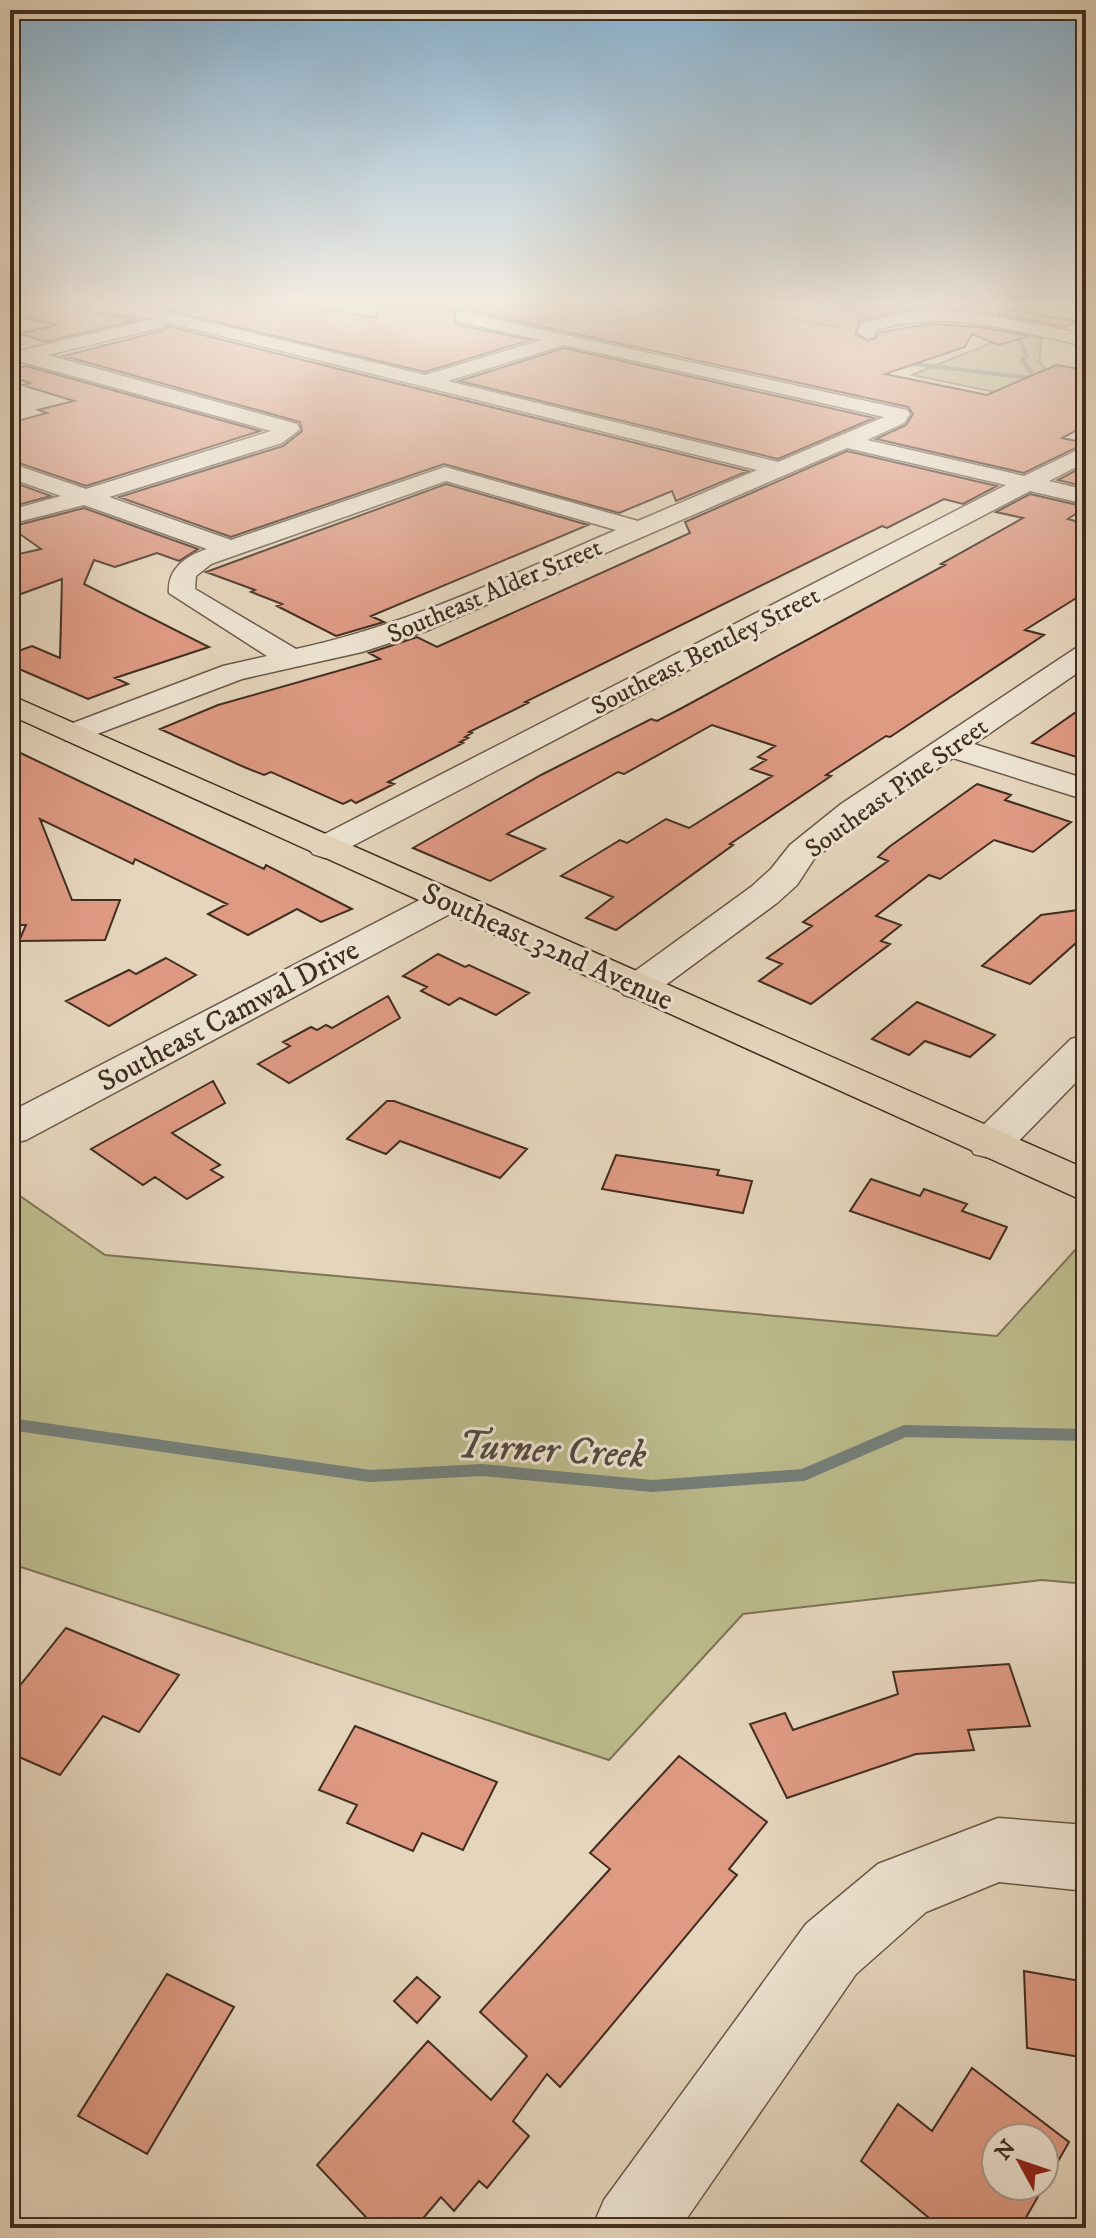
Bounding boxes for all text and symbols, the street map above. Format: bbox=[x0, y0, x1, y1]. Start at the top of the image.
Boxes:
street label: Southeast Alder Street bbox=[382, 531, 607, 651]
street label: Southeast Bentley Street bbox=[586, 579, 825, 723]
street label: Southeast Pine Street bbox=[799, 711, 995, 866]
street label: Southeast 32nd Avenue bbox=[416, 875, 679, 1019]
street label: Southeast Camwal Drive bbox=[92, 932, 366, 1101]
water label: Turner Creek bbox=[456, 1422, 647, 1480]
north arrow bbox=[980, 2122, 1060, 2202]
text: N bbox=[990, 2135, 1022, 2166]

